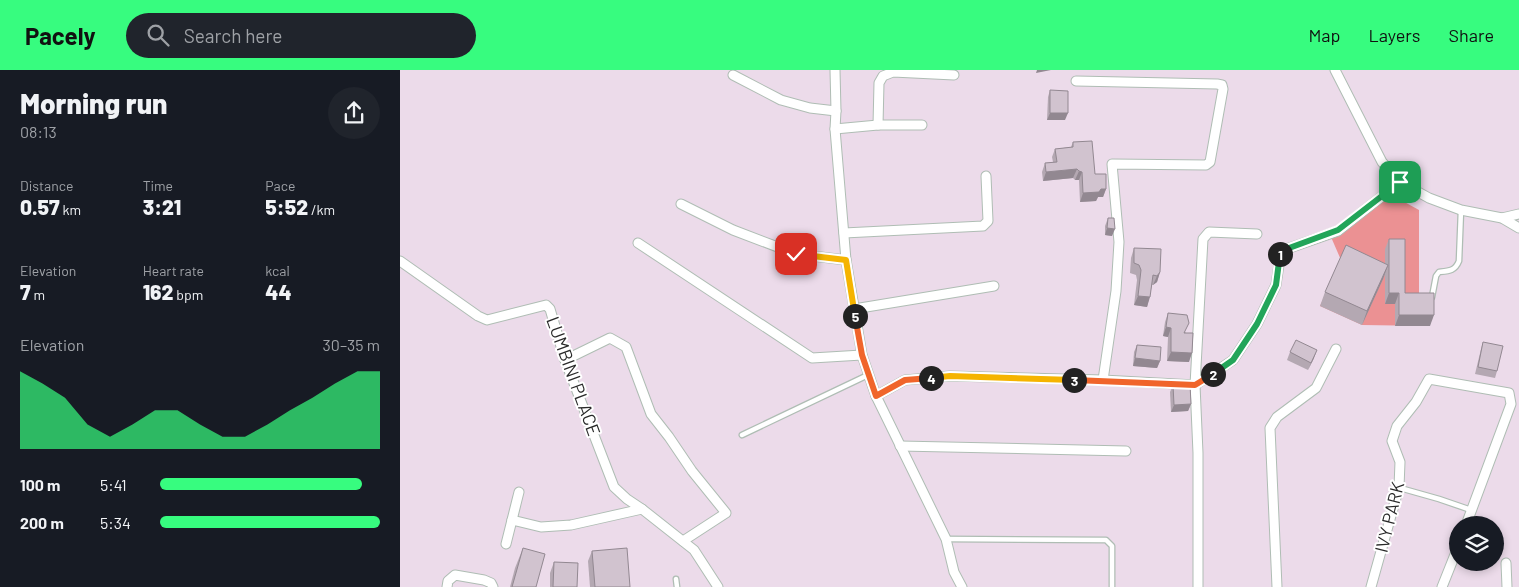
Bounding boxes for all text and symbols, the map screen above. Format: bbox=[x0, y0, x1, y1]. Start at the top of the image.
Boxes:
search box bbox=[126, 13, 476, 58]
text: Pacely bbox=[25, 21, 96, 50]
icon: search bbox=[144, 21, 172, 49]
text: Search here bbox=[184, 24, 282, 47]
text: Map bbox=[1308, 24, 1340, 46]
text: Layers bbox=[1368, 24, 1421, 46]
text: Share bbox=[1449, 24, 1494, 46]
text: Morning run bbox=[20, 86, 168, 120]
button: share bbox=[328, 87, 380, 139]
text: 08:13 bbox=[20, 122, 57, 141]
pin bbox=[1379, 161, 1421, 203]
icon: arrive bbox=[1386, 168, 1414, 196]
text: Distance bbox=[20, 177, 73, 194]
text: Time bbox=[143, 177, 173, 194]
text: Pace bbox=[265, 177, 295, 194]
text: 0.57 bbox=[20, 194, 60, 219]
text: 3:21 bbox=[143, 194, 181, 219]
text: 5:52 bbox=[265, 194, 308, 219]
text: km bbox=[60, 201, 81, 218]
text: /km bbox=[308, 201, 335, 218]
pin bbox=[775, 233, 817, 275]
icon: check bbox=[782, 240, 810, 268]
pin: 1 bbox=[1268, 242, 1292, 266]
text: 1 bbox=[1278, 246, 1283, 263]
text: Elevation bbox=[20, 262, 76, 279]
text: Heart rate bbox=[143, 262, 204, 279]
text: kcal bbox=[265, 262, 290, 279]
text: 7 bbox=[20, 279, 31, 304]
text: 162 bbox=[143, 279, 173, 304]
text: 44 bbox=[265, 279, 292, 304]
text: m bbox=[31, 286, 45, 303]
text: bpm bbox=[173, 286, 203, 303]
pin: 5 bbox=[842, 304, 868, 328]
text: 5 bbox=[852, 308, 859, 325]
street label: LUMBINI PLACE bbox=[542, 313, 606, 439]
text: Elevation bbox=[20, 335, 84, 354]
text: 30–35 m bbox=[323, 335, 380, 354]
pin: 2 bbox=[1200, 362, 1226, 386]
pin: 4 bbox=[918, 366, 944, 390]
text: 2 bbox=[1210, 366, 1217, 383]
pin: 3 bbox=[1062, 368, 1086, 392]
text: 4 bbox=[927, 370, 936, 387]
text: 3 bbox=[1071, 372, 1078, 389]
text: 100 m bbox=[20, 475, 60, 494]
text: 5:41 bbox=[100, 475, 127, 494]
street label: IVY PARK bbox=[1370, 479, 1408, 555]
text: 200 m bbox=[20, 513, 64, 532]
text: 5:34 bbox=[100, 513, 131, 532]
map controls bbox=[1449, 516, 1504, 571]
button: layers bbox=[1449, 516, 1504, 571]

